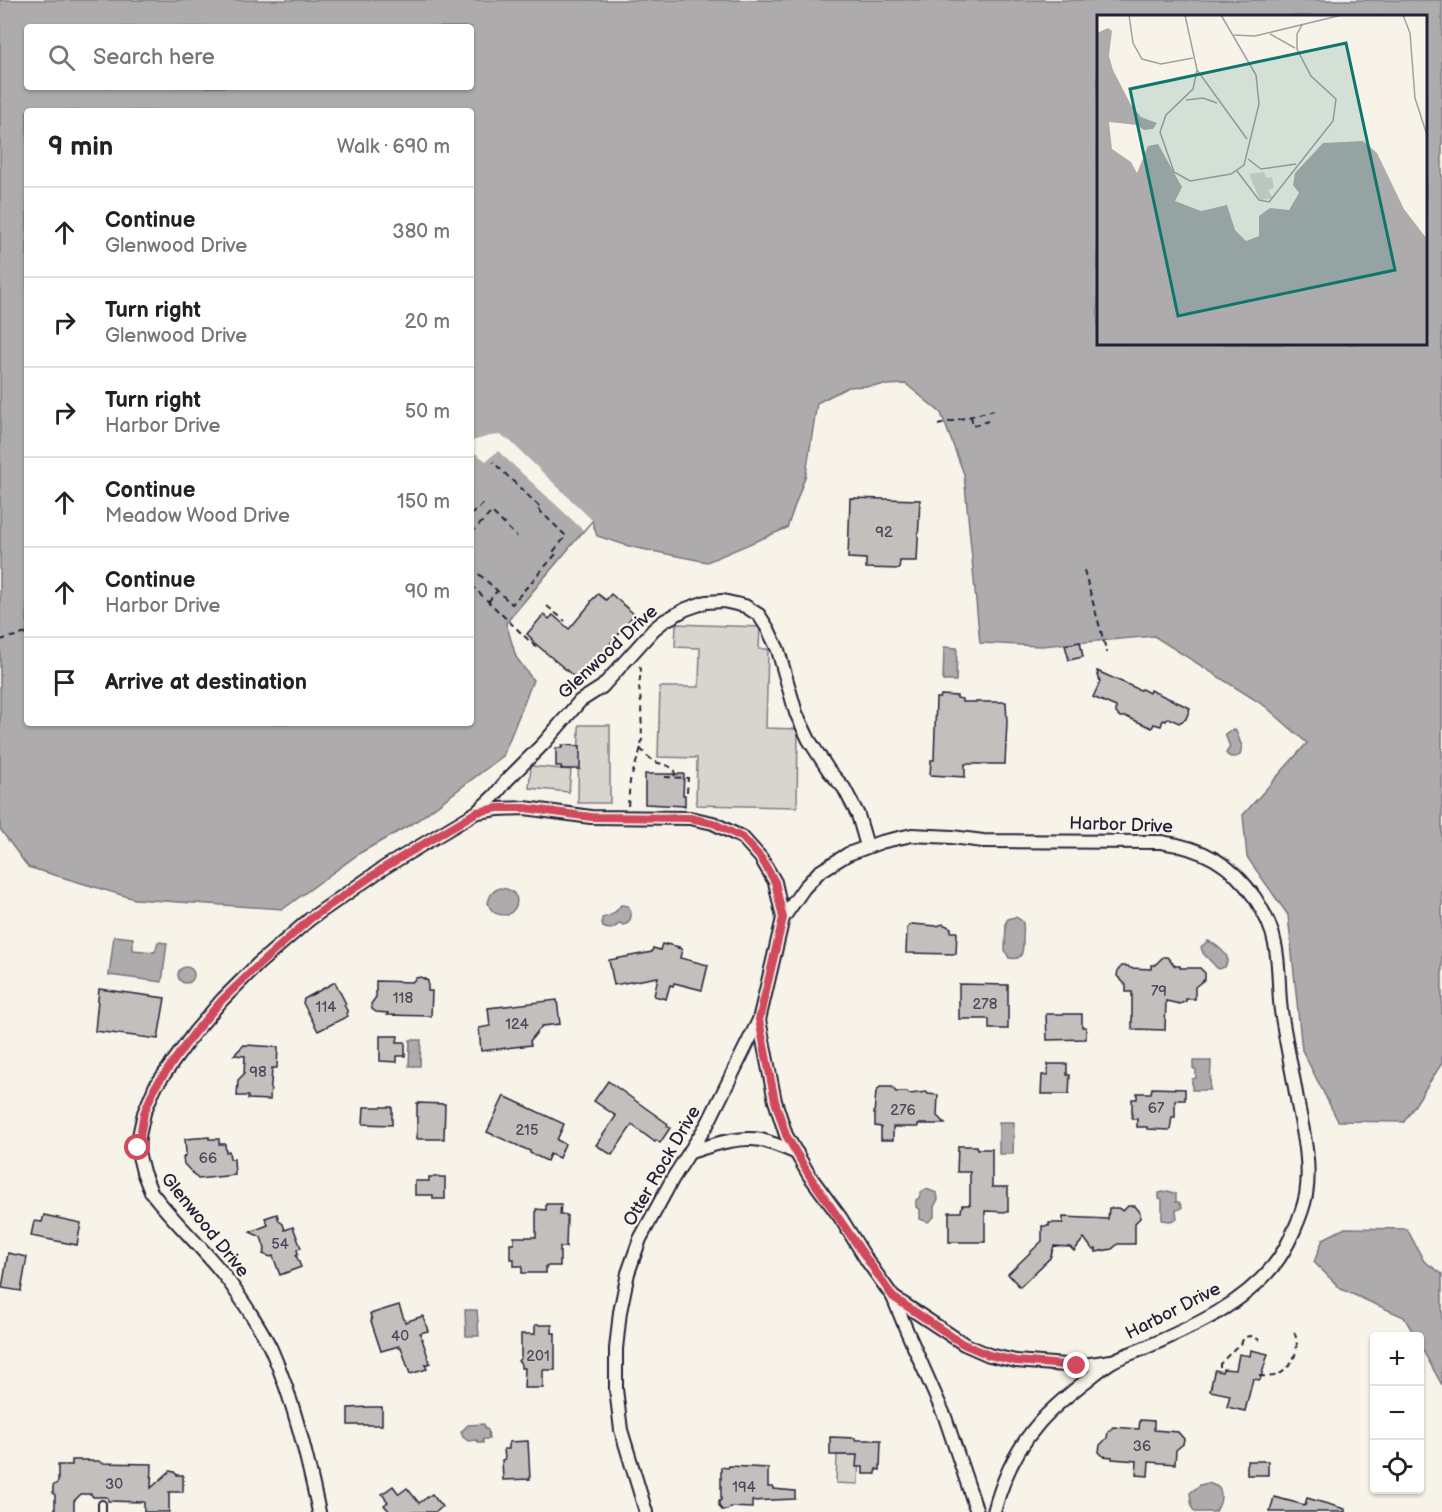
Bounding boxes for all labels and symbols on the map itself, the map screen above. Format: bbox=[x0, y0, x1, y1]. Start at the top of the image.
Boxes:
inset map bbox=[1097, 15, 1427, 345]
house number: 92 bbox=[875, 523, 893, 542]
street label: Glenwood Drive bbox=[554, 600, 662, 703]
street label: Harbor Drive bbox=[1069, 813, 1174, 837]
house number: 79 bbox=[1151, 982, 1167, 1001]
house number: 118 bbox=[393, 989, 413, 1008]
house number: 278 bbox=[973, 995, 998, 1014]
house number: 114 bbox=[316, 998, 336, 1017]
house number: 124 bbox=[505, 1015, 529, 1034]
house number: 98 bbox=[249, 1063, 267, 1082]
house number: 67 bbox=[1148, 1099, 1165, 1118]
house number: 276 bbox=[890, 1101, 916, 1120]
street label: Otter Rock Drive bbox=[619, 1102, 705, 1230]
house number: 215 bbox=[515, 1121, 539, 1140]
route start bbox=[124, 1134, 150, 1160]
house number: 66 bbox=[199, 1149, 217, 1168]
street label: Glenwood Drive bbox=[157, 1169, 254, 1282]
house number: 54 bbox=[271, 1235, 289, 1254]
street label: Harbor Drive bbox=[1122, 1278, 1224, 1344]
house number: 40 bbox=[391, 1327, 409, 1346]
house number: 201 bbox=[526, 1347, 550, 1366]
route end bbox=[1063, 1352, 1089, 1378]
house number: 36 bbox=[1133, 1437, 1151, 1456]
house number: 30 bbox=[105, 1475, 123, 1494]
house number: 194 bbox=[732, 1478, 756, 1497]

